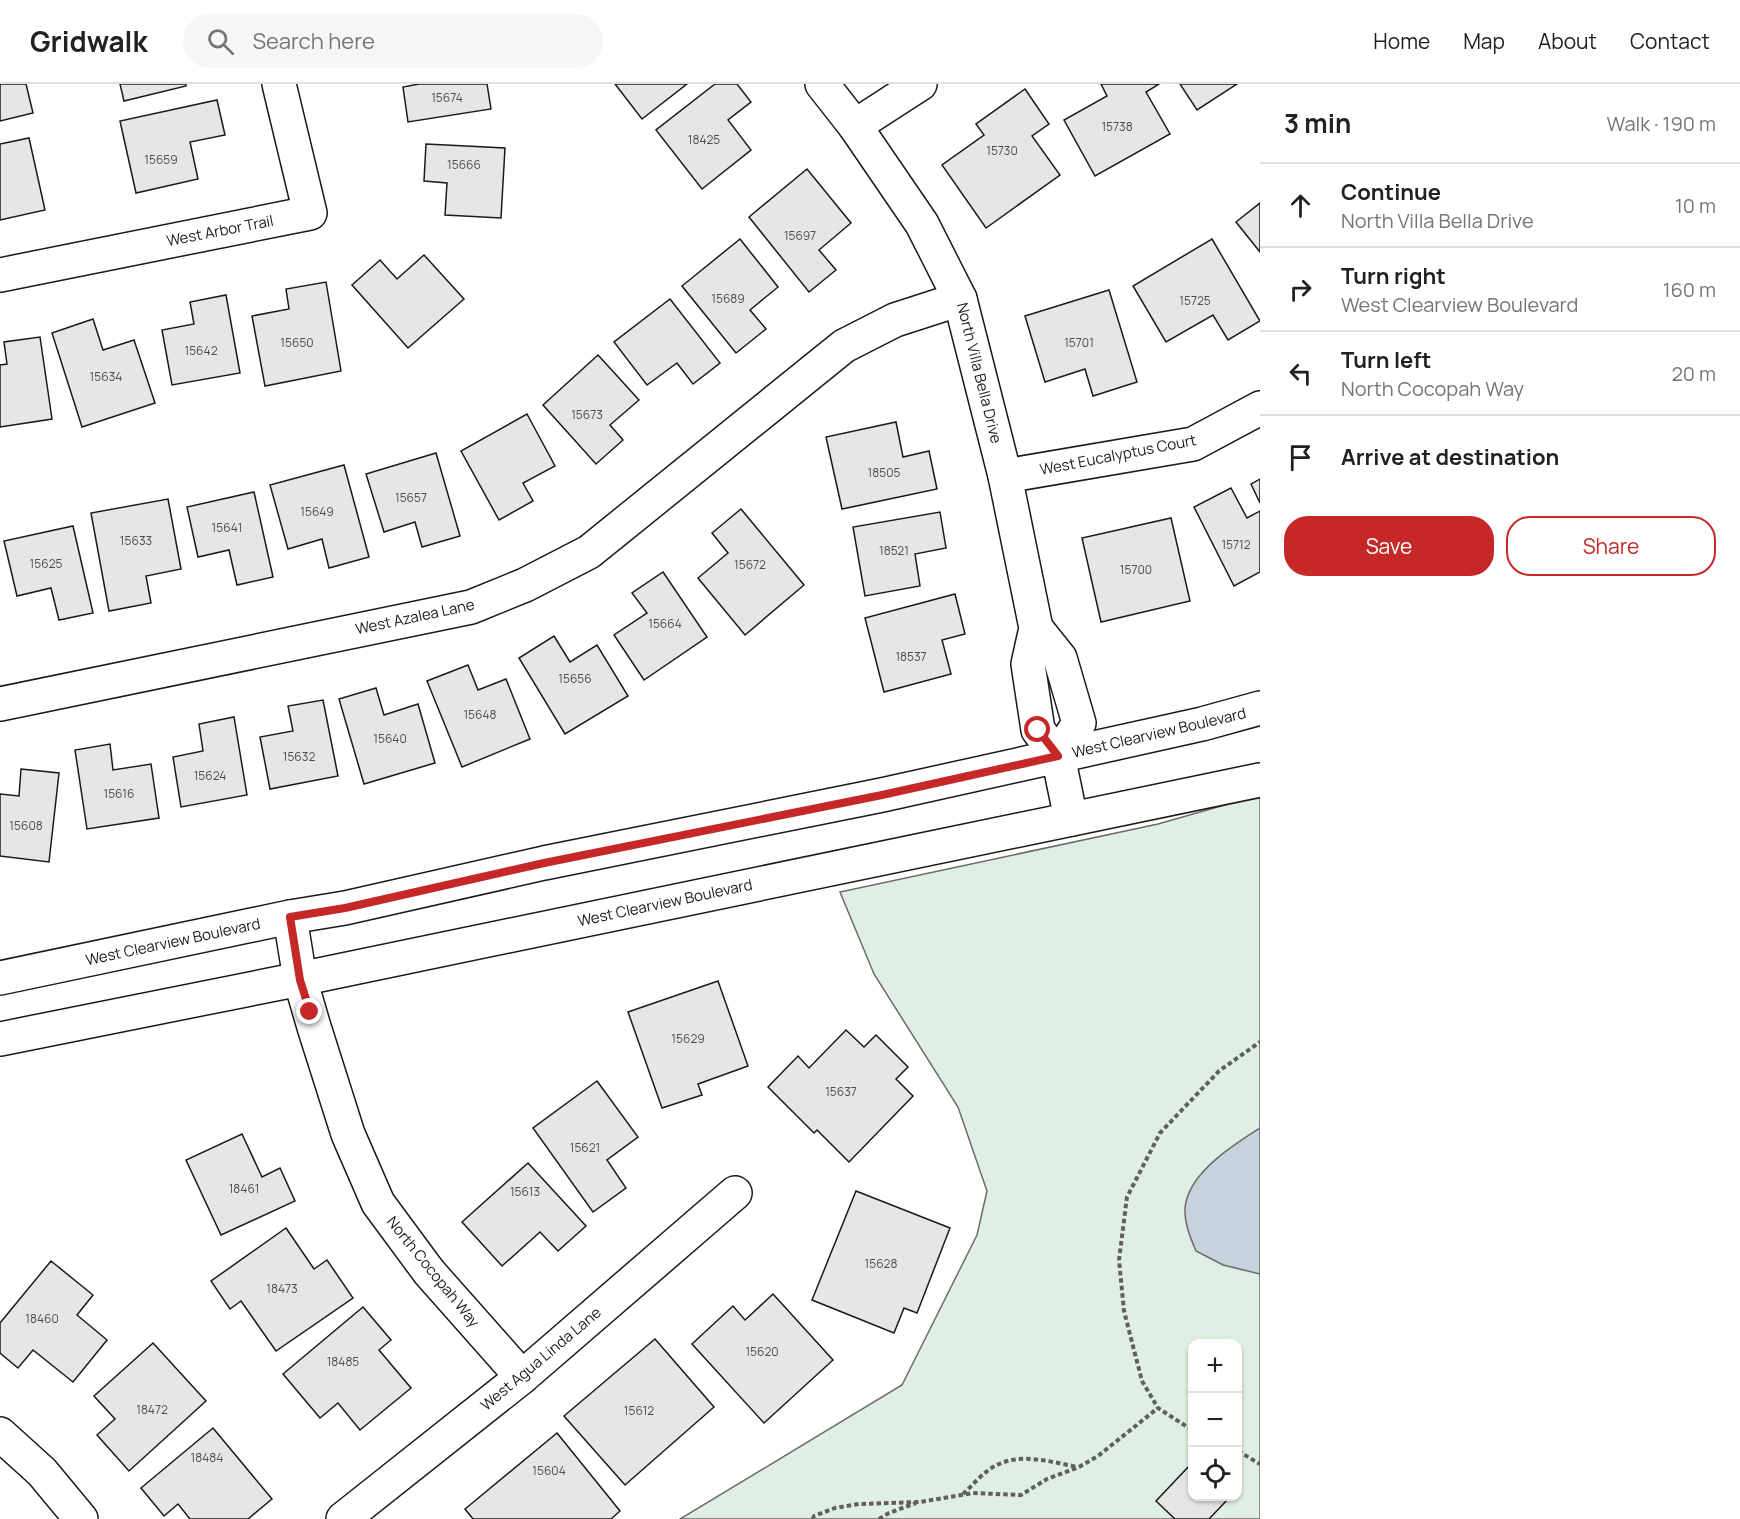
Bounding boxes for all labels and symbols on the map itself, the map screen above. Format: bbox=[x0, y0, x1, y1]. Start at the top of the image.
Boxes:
house number: 15674 bbox=[431, 89, 463, 106]
house number: 15738 bbox=[1101, 118, 1133, 135]
house number: 18425 bbox=[688, 131, 720, 148]
house number: 15730 bbox=[986, 142, 1018, 159]
house number: 15659 bbox=[144, 151, 178, 168]
house number: 15666 bbox=[447, 156, 481, 173]
street label: West Arbor Trail bbox=[165, 210, 275, 251]
house number: 15697 bbox=[784, 227, 816, 244]
house number: 15689 bbox=[711, 290, 745, 307]
house number: 15725 bbox=[1179, 292, 1211, 309]
street label: North Villa Bella Drive bbox=[952, 300, 1007, 446]
house number: 15650 bbox=[280, 334, 314, 351]
house number: 15701 bbox=[1064, 334, 1094, 351]
house number: 15642 bbox=[185, 342, 218, 359]
house number: 15634 bbox=[90, 368, 122, 385]
house number: 15673 bbox=[571, 406, 603, 423]
street label: West Eucalyptus Court bbox=[1038, 429, 1198, 480]
house number: 18505 bbox=[868, 464, 900, 481]
house number: 15657 bbox=[395, 489, 427, 506]
house number: 15649 bbox=[300, 503, 334, 520]
house number: 15641 bbox=[212, 519, 242, 536]
house number: 15633 bbox=[120, 532, 152, 549]
house number: 15712 bbox=[1221, 536, 1251, 553]
house number: 18521 bbox=[879, 542, 909, 559]
house number: 15625 bbox=[30, 555, 62, 572]
house number: 15672 bbox=[734, 556, 766, 573]
house number: 15700 bbox=[1120, 561, 1152, 578]
street label: West Azalea Lane bbox=[353, 594, 477, 639]
house number: 15664 bbox=[648, 615, 682, 632]
house number: 18537 bbox=[895, 648, 927, 665]
house number: 15656 bbox=[558, 670, 592, 687]
street label: West Clearview Boulevard bbox=[1070, 702, 1248, 763]
house number: 15648 bbox=[463, 706, 497, 723]
route start bbox=[1024, 716, 1050, 742]
house number: 15640 bbox=[373, 730, 407, 747]
house number: 15632 bbox=[283, 748, 315, 765]
house number: 15624 bbox=[194, 767, 226, 784]
house number: 15616 bbox=[103, 785, 135, 802]
house number: 15608 bbox=[9, 817, 43, 834]
street label: West Clearview Boulevard bbox=[576, 874, 754, 931]
street label: West Clearview Boulevard bbox=[84, 913, 262, 970]
route end bbox=[296, 998, 322, 1024]
house number: 15629 bbox=[671, 1030, 705, 1047]
house number: 15637 bbox=[825, 1083, 857, 1100]
house number: 15621 bbox=[570, 1139, 600, 1156]
house number: 18461 bbox=[229, 1180, 259, 1197]
house number: 15613 bbox=[510, 1183, 540, 1200]
street label: North Cocopah Way bbox=[382, 1212, 485, 1332]
house number: 15628 bbox=[865, 1255, 897, 1272]
house number: 18473 bbox=[266, 1280, 298, 1297]
street label: West Agua Linda Lane bbox=[476, 1302, 606, 1415]
house number: 18460 bbox=[25, 1310, 59, 1327]
house number: 15620 bbox=[745, 1343, 779, 1360]
house number: 18485 bbox=[327, 1353, 359, 1370]
house number: 18472 bbox=[136, 1401, 168, 1418]
house number: 15612 bbox=[624, 1402, 654, 1419]
house number: 18484 bbox=[191, 1449, 223, 1466]
house number: 15604 bbox=[532, 1462, 566, 1479]

